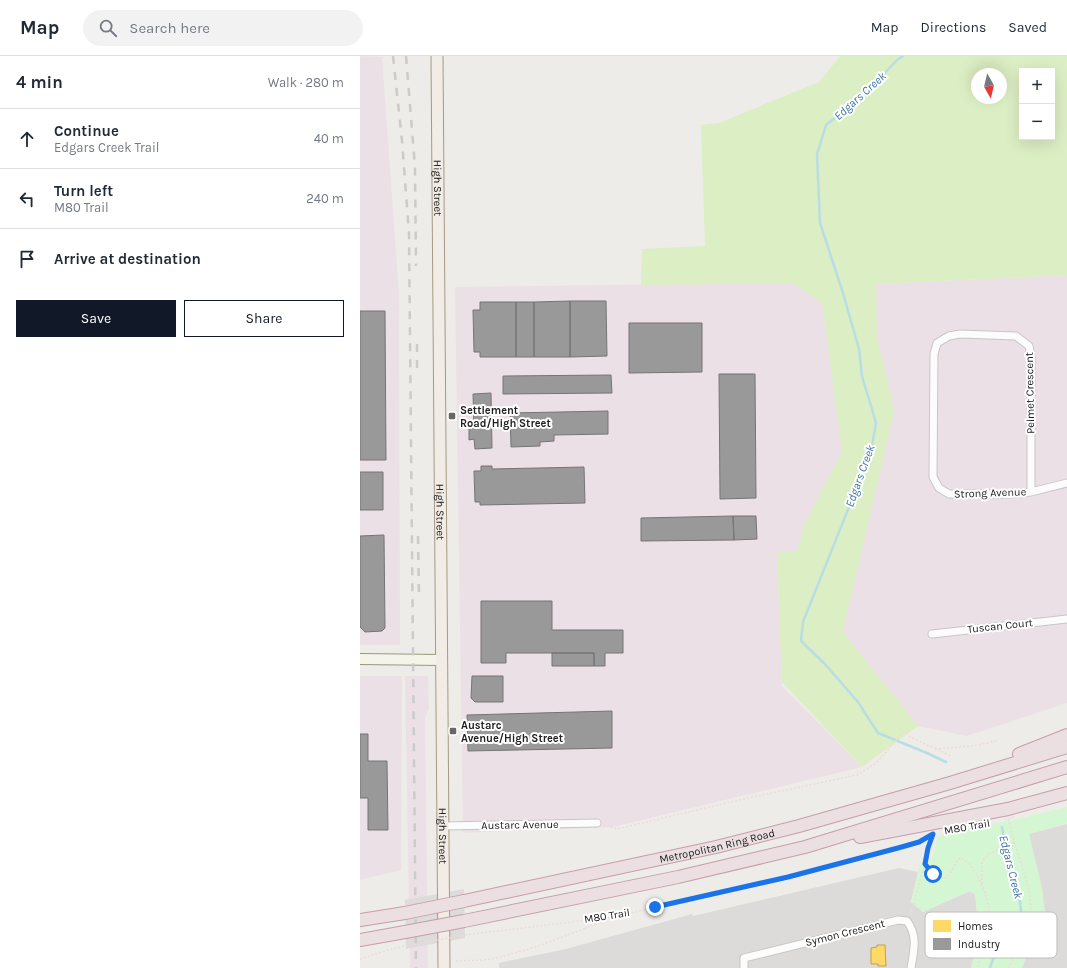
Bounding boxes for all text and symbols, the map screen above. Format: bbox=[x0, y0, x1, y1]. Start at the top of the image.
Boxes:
search box bbox=[83, 10, 363, 46]
text: Map bbox=[20, 17, 59, 39]
icon: search bbox=[97, 17, 119, 39]
text: Search here bbox=[129, 19, 210, 37]
text: Map bbox=[871, 19, 899, 36]
text: Directions bbox=[921, 19, 986, 36]
text: Saved bbox=[1008, 19, 1047, 36]
water label: Edgars Creek bbox=[831, 68, 889, 123]
north arrow bbox=[971, 68, 1007, 104]
map controls bbox=[1019, 68, 1055, 140]
button: + bbox=[1019, 68, 1055, 104]
text: 4 min bbox=[16, 72, 63, 92]
text: Walk · 280 m bbox=[268, 75, 344, 90]
button: − bbox=[1019, 104, 1055, 140]
text: Continue bbox=[54, 122, 119, 140]
icon: ahead bbox=[16, 128, 38, 150]
text: 40 m bbox=[314, 131, 344, 146]
text: Edgars Creek Trail bbox=[54, 140, 159, 155]
street label: High Street bbox=[431, 160, 445, 216]
text: Turn left bbox=[54, 182, 113, 200]
icon: left bbox=[16, 188, 38, 210]
text: 240 m bbox=[306, 191, 344, 206]
text: M80 Trail bbox=[54, 200, 109, 215]
icon: arrive bbox=[16, 248, 38, 270]
text: Arrive at destination bbox=[54, 250, 201, 268]
button: Save bbox=[16, 300, 176, 337]
button: Share bbox=[184, 300, 344, 337]
street label: Pelmet Crescent bbox=[1023, 352, 1037, 434]
place label: Settlement Road/High Street bbox=[460, 404, 551, 430]
marker: Settlement Road/High Street bbox=[447, 411, 457, 421]
water label: Edgars Creek bbox=[842, 442, 878, 509]
street label: High Street bbox=[434, 484, 447, 540]
street label: Strong Avenue bbox=[954, 485, 1027, 501]
street label: Tuscan Court bbox=[967, 616, 1033, 636]
place label: Austarc Avenue/High Street bbox=[461, 719, 564, 745]
marker: Austarc Avenue/High Street bbox=[448, 726, 458, 736]
street label: High Street bbox=[436, 808, 450, 864]
street label: M80 Trail bbox=[943, 817, 991, 837]
street label: Austarc Avenue bbox=[481, 818, 559, 832]
street label: Metropolitan Ring Road bbox=[658, 826, 776, 865]
water label: Edgars Creek bbox=[996, 834, 1026, 901]
route start bbox=[924, 865, 942, 883]
route end bbox=[646, 898, 664, 916]
street label: M80 Trail bbox=[583, 906, 631, 926]
legend bbox=[925, 912, 1057, 958]
street label: Symon Crescent bbox=[804, 917, 886, 949]
text: Homes bbox=[958, 920, 993, 933]
text: Industry bbox=[958, 938, 1000, 951]

